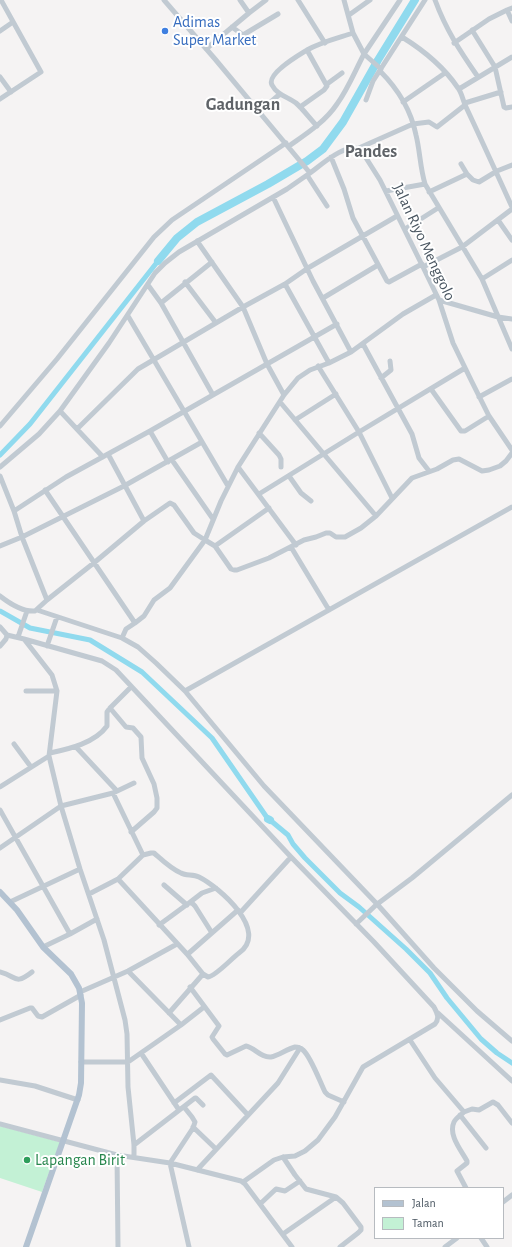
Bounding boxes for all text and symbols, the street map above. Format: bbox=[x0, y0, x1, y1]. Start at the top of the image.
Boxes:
place label: Adimas Super Market bbox=[173, 12, 256, 50]
marker: Adimas Super Market bbox=[160, 26, 170, 36]
district label: Gadungan bbox=[206, 94, 280, 116]
district label: Pandes bbox=[345, 141, 397, 163]
street label: Jalan Riyo Menggolo bbox=[388, 180, 460, 304]
place label: Lapangan Birit bbox=[35, 1150, 125, 1170]
marker: Lapangan Birit bbox=[22, 1155, 32, 1165]
legend bbox=[374, 1187, 504, 1239]
text: Jalan bbox=[412, 1197, 436, 1209]
text: Taman bbox=[412, 1217, 444, 1229]

